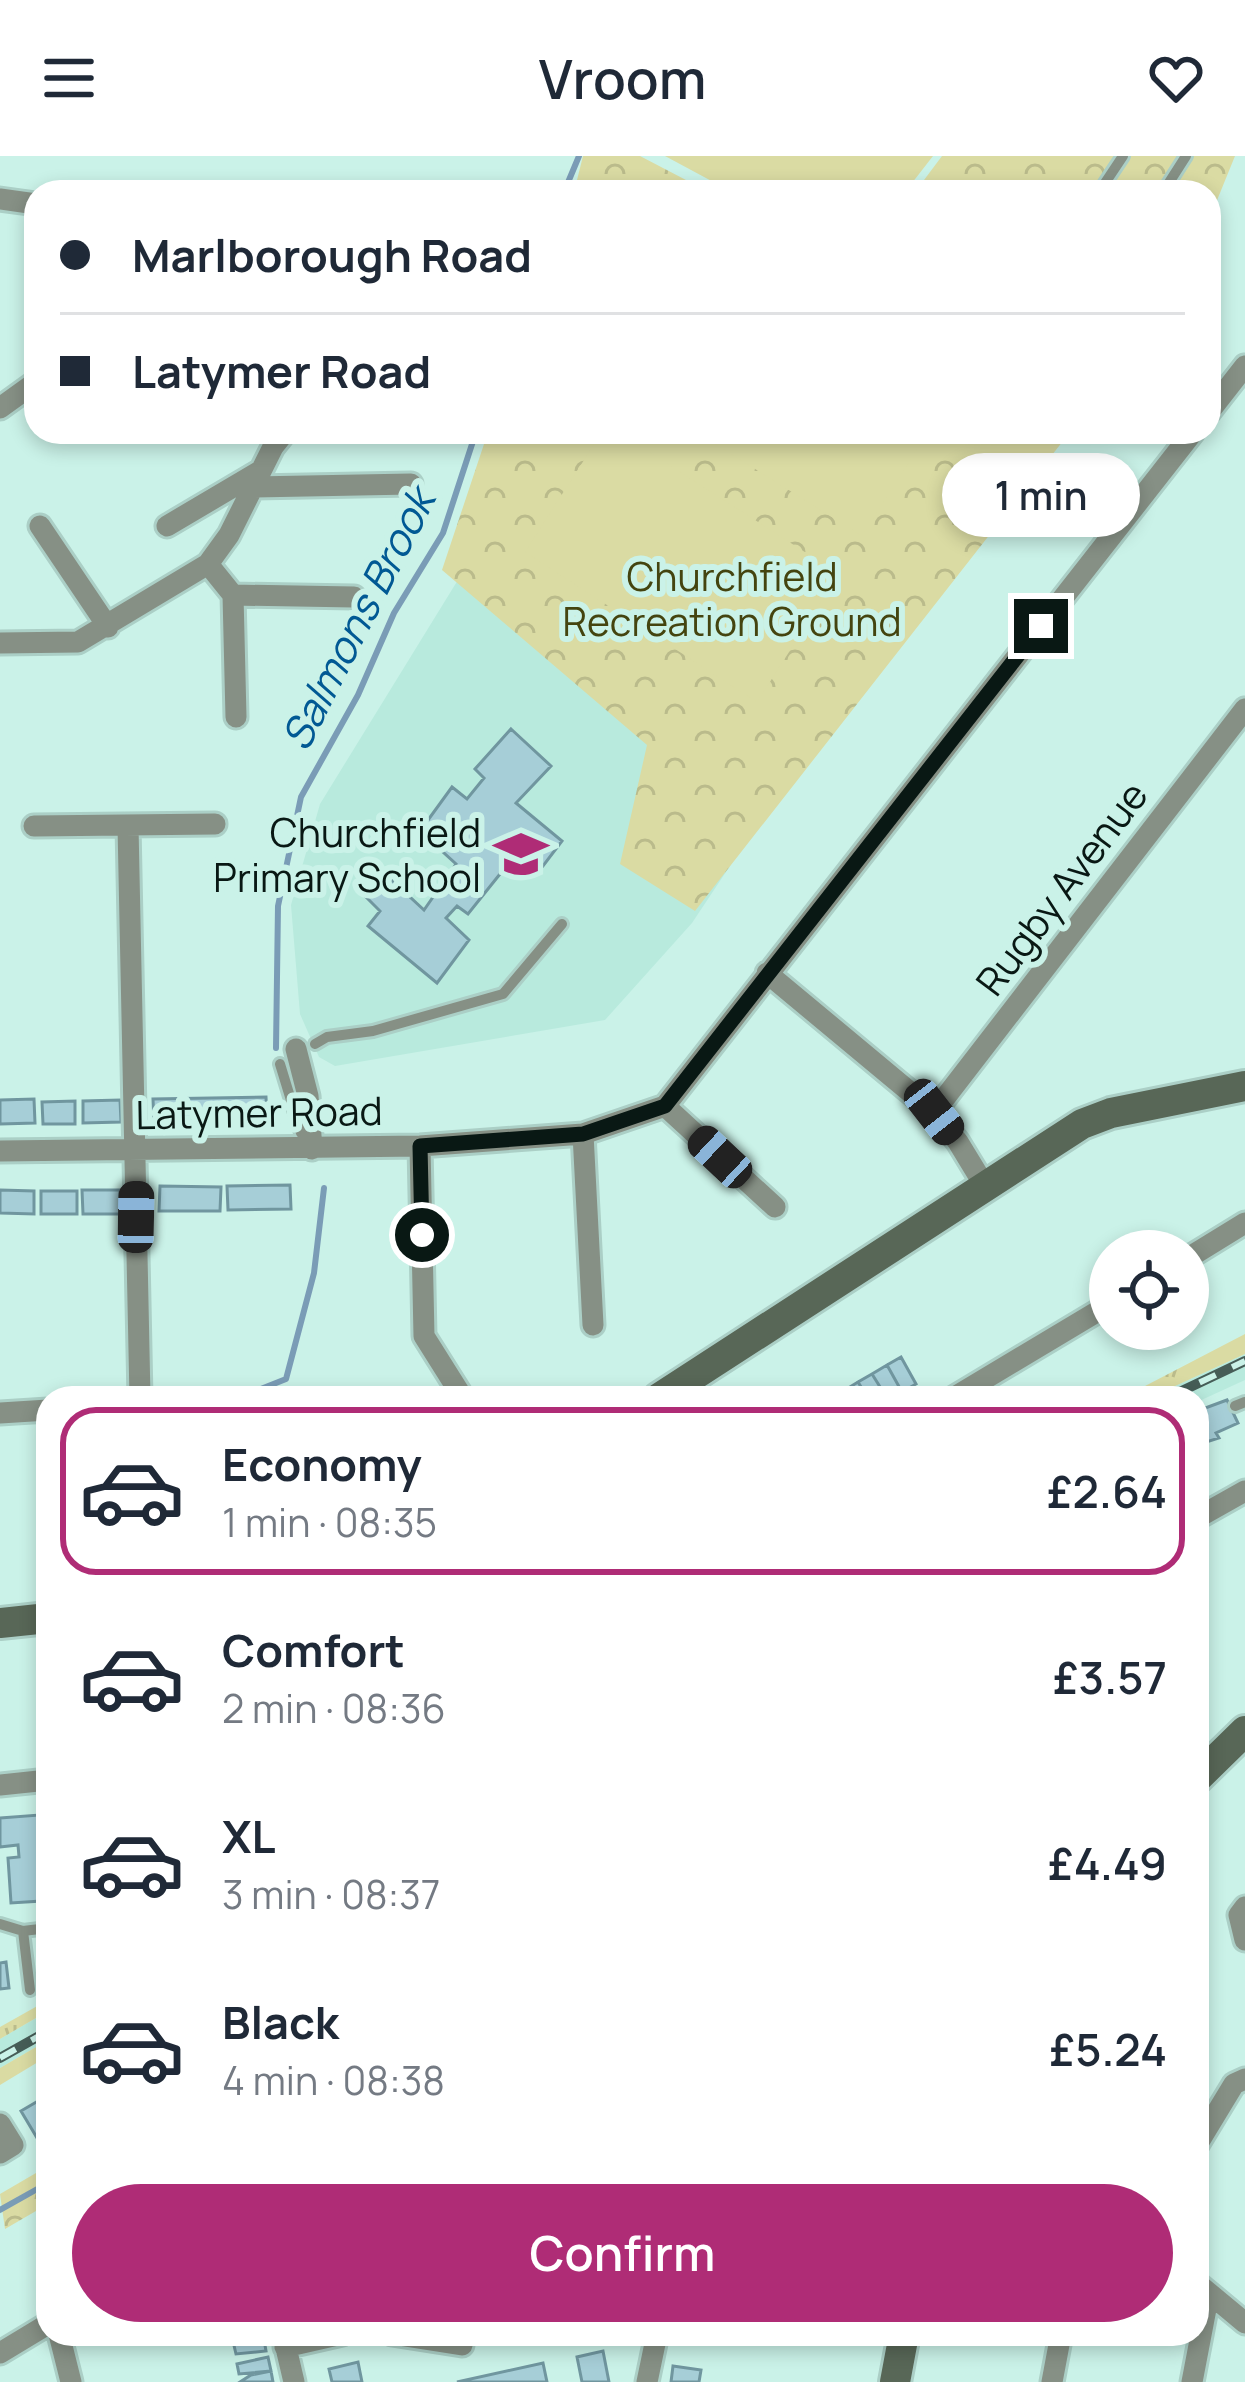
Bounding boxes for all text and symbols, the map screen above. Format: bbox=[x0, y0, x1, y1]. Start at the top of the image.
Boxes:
text: Vroom bbox=[539, 41, 706, 115]
icon: menu bbox=[36, 45, 102, 111]
icon: heart bbox=[1143, 45, 1209, 111]
text: Marlborough Road bbox=[132, 224, 532, 286]
text: Latymer Road bbox=[132, 340, 431, 402]
callout: 1 min bbox=[942, 452, 1140, 536]
text: 1 min bbox=[995, 468, 1087, 522]
water label: Salmons Brook bbox=[266, 474, 450, 759]
park label: Churchfield Recreation Ground bbox=[562, 549, 902, 648]
route end bbox=[1014, 599, 1068, 653]
street label: Rugby Avenue bbox=[963, 770, 1159, 1006]
place label: Churchfield Primary School bbox=[213, 805, 481, 904]
school or university icon: Churchfield Primary School bbox=[492, 825, 550, 883]
car bbox=[898, 1073, 970, 1151]
street label: Latymer Road bbox=[135, 1083, 383, 1141]
car bbox=[681, 1119, 759, 1195]
car bbox=[117, 1181, 155, 1253]
route start bbox=[395, 1208, 449, 1262]
map controls bbox=[1089, 1230, 1209, 1350]
button: locate bbox=[1089, 1230, 1209, 1350]
text: Economy bbox=[222, 1433, 422, 1495]
icon: car bbox=[78, 1437, 186, 1545]
text: £2.64 bbox=[1047, 1460, 1167, 1522]
text: 1 min · 08:35 bbox=[222, 1495, 437, 1549]
text: Comfort bbox=[222, 1619, 405, 1681]
icon: car bbox=[78, 1623, 186, 1731]
text: £3.57 bbox=[1053, 1646, 1167, 1708]
text: 2 min · 08:36 bbox=[222, 1681, 446, 1735]
text: XL bbox=[222, 1805, 276, 1867]
icon: car bbox=[78, 1809, 186, 1917]
text: £4.49 bbox=[1048, 1832, 1167, 1894]
text: 3 min · 08:37 bbox=[222, 1867, 440, 1921]
text: Black bbox=[222, 1991, 339, 2053]
icon: car bbox=[78, 1995, 186, 2103]
text: £5.24 bbox=[1050, 2018, 1167, 2080]
text: 4 min · 08:38 bbox=[222, 2053, 445, 2107]
button: Confirm bbox=[72, 2184, 1173, 2322]

